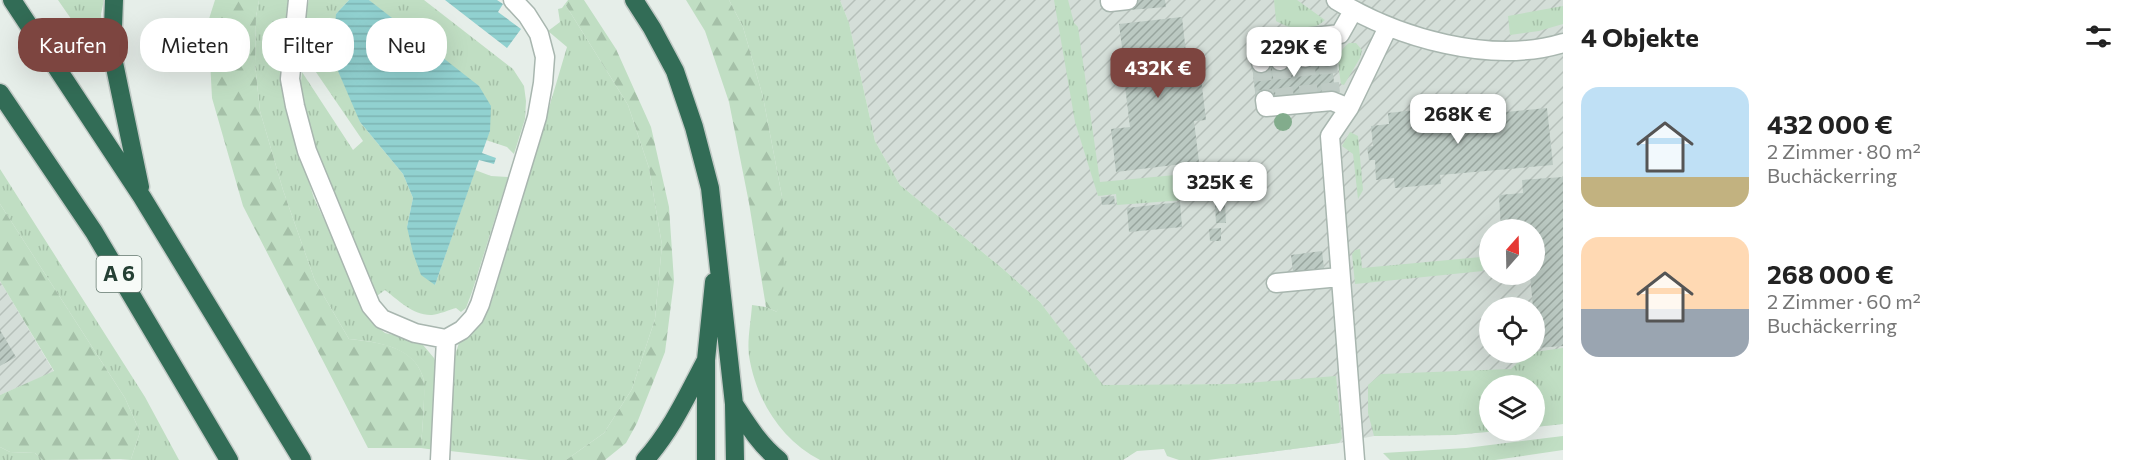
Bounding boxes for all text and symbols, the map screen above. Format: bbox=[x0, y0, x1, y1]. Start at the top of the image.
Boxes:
chip: Kaufen bbox=[18, 18, 128, 72]
chip: Mieten bbox=[140, 18, 250, 72]
chip: Filter bbox=[262, 18, 354, 72]
chip: Neu bbox=[366, 18, 447, 72]
icon: filters bbox=[2082, 20, 2115, 53]
text: 4 Objekte bbox=[1581, 21, 1699, 52]
pin: 229K € bbox=[1245, 27, 1343, 78]
text: 229K € bbox=[1261, 34, 1327, 58]
pin: 432K € bbox=[1109, 48, 1207, 99]
text: 432K € bbox=[1124, 55, 1192, 79]
pin: 268K € bbox=[1409, 94, 1507, 145]
text: 268K € bbox=[1424, 101, 1492, 125]
text: 432 000 € bbox=[1767, 108, 1893, 139]
icon: home bbox=[1629, 111, 1701, 183]
text: 2 Zimmer · 80 m² bbox=[1767, 139, 1921, 163]
pin: 325K € bbox=[1171, 162, 1269, 213]
text: Buchäckerring bbox=[1767, 163, 1897, 187]
text: 325K € bbox=[1187, 169, 1253, 193]
north arrow bbox=[1479, 219, 1545, 285]
map controls bbox=[1479, 219, 1545, 441]
road number: A 6 bbox=[96, 256, 142, 292]
text: 268 000 € bbox=[1767, 258, 1894, 289]
icon: home bbox=[1629, 261, 1701, 333]
text: 2 Zimmer · 60 m² bbox=[1767, 289, 1921, 313]
button: locate bbox=[1479, 297, 1545, 363]
text: Buchäckerring bbox=[1767, 313, 1897, 337]
button: layers bbox=[1479, 375, 1545, 441]

